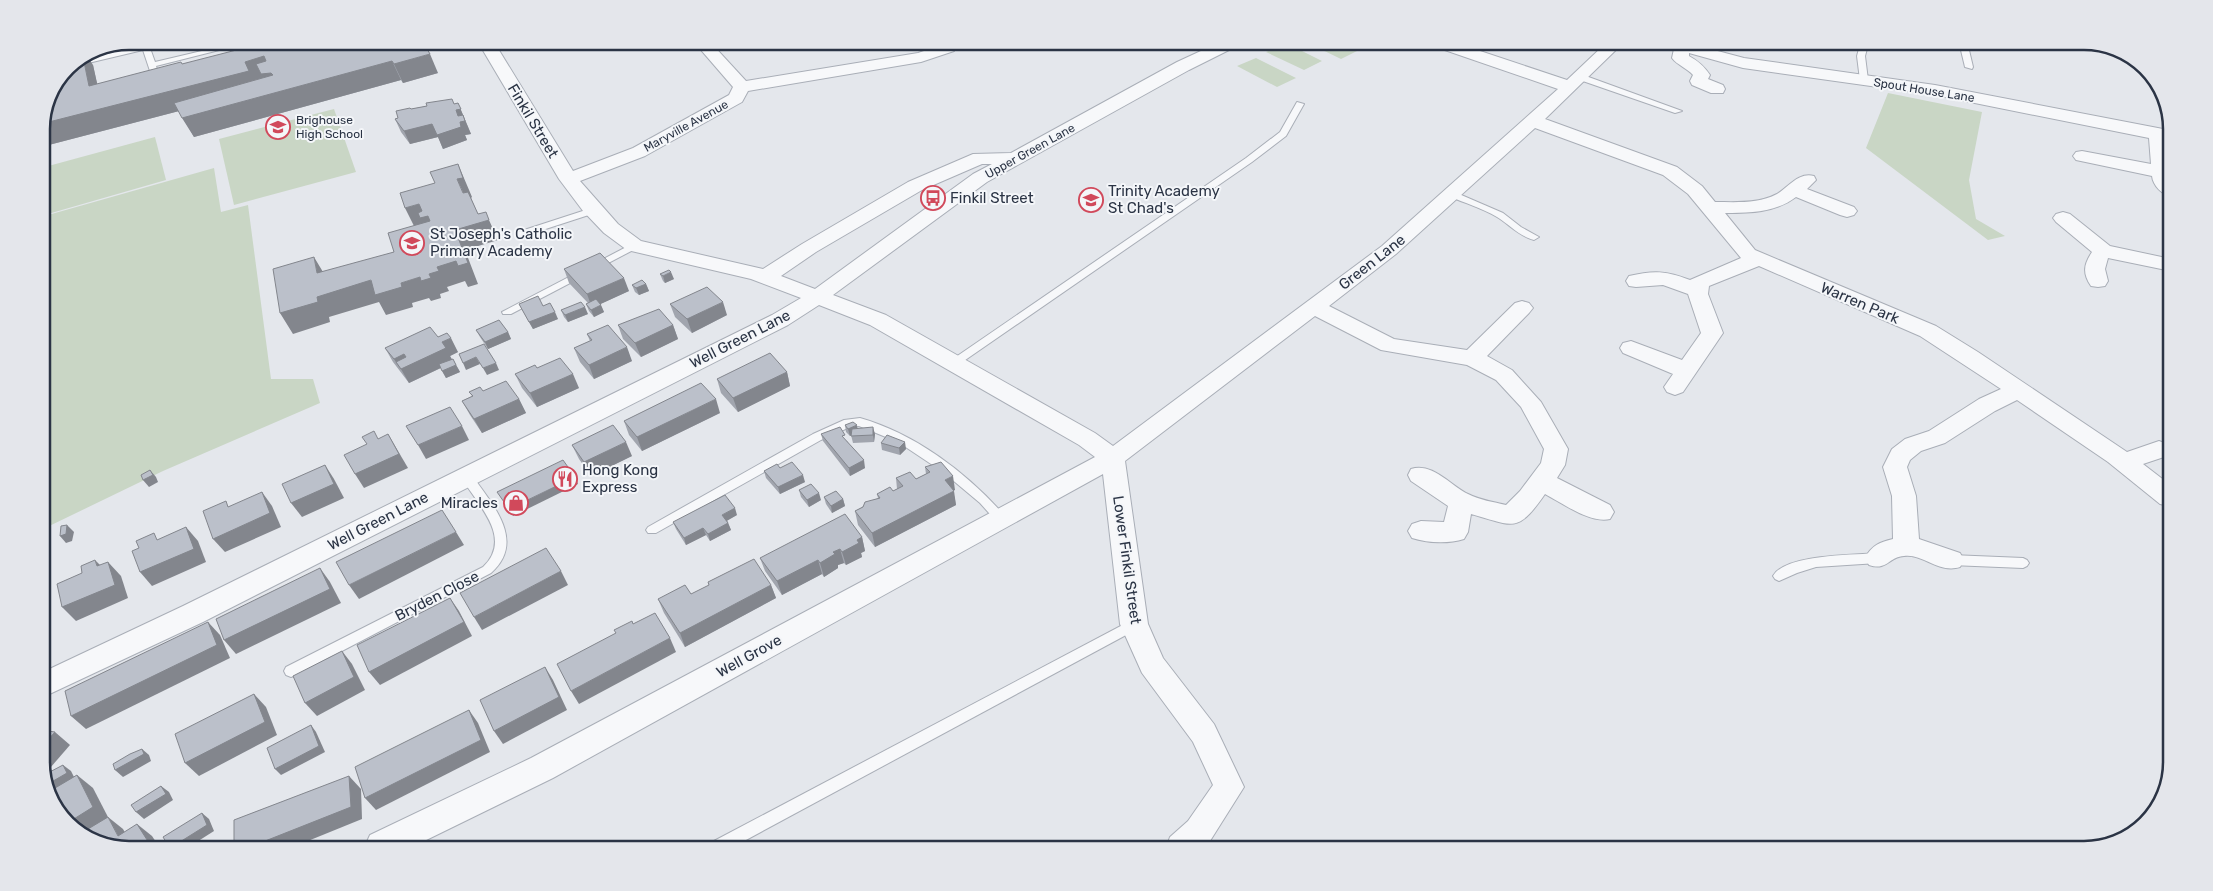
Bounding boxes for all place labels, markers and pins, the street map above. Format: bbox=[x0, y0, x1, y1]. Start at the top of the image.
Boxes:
place label: Brighouse High School bbox=[296, 113, 363, 141]
school or university icon: Brighouse High School bbox=[265, 114, 291, 140]
place label: Trinity Academy St Chad's bbox=[1108, 182, 1220, 217]
bus stop icon: Finkil Street bbox=[920, 185, 946, 211]
school or university icon: Trinity Academy St Chad's bbox=[1078, 187, 1104, 213]
place label: Finkil Street bbox=[950, 189, 1034, 207]
place label: St Joseph's Catholic Primary Academy bbox=[430, 225, 572, 260]
school or university icon: St Joseph's Catholic Primary Academy bbox=[399, 230, 425, 256]
place label: Hong Kong Express bbox=[582, 461, 658, 496]
restaurant icon: Hong Kong Express bbox=[552, 466, 578, 492]
shop icon: Miracles bbox=[503, 490, 529, 516]
place label: Miracles bbox=[441, 494, 498, 512]

